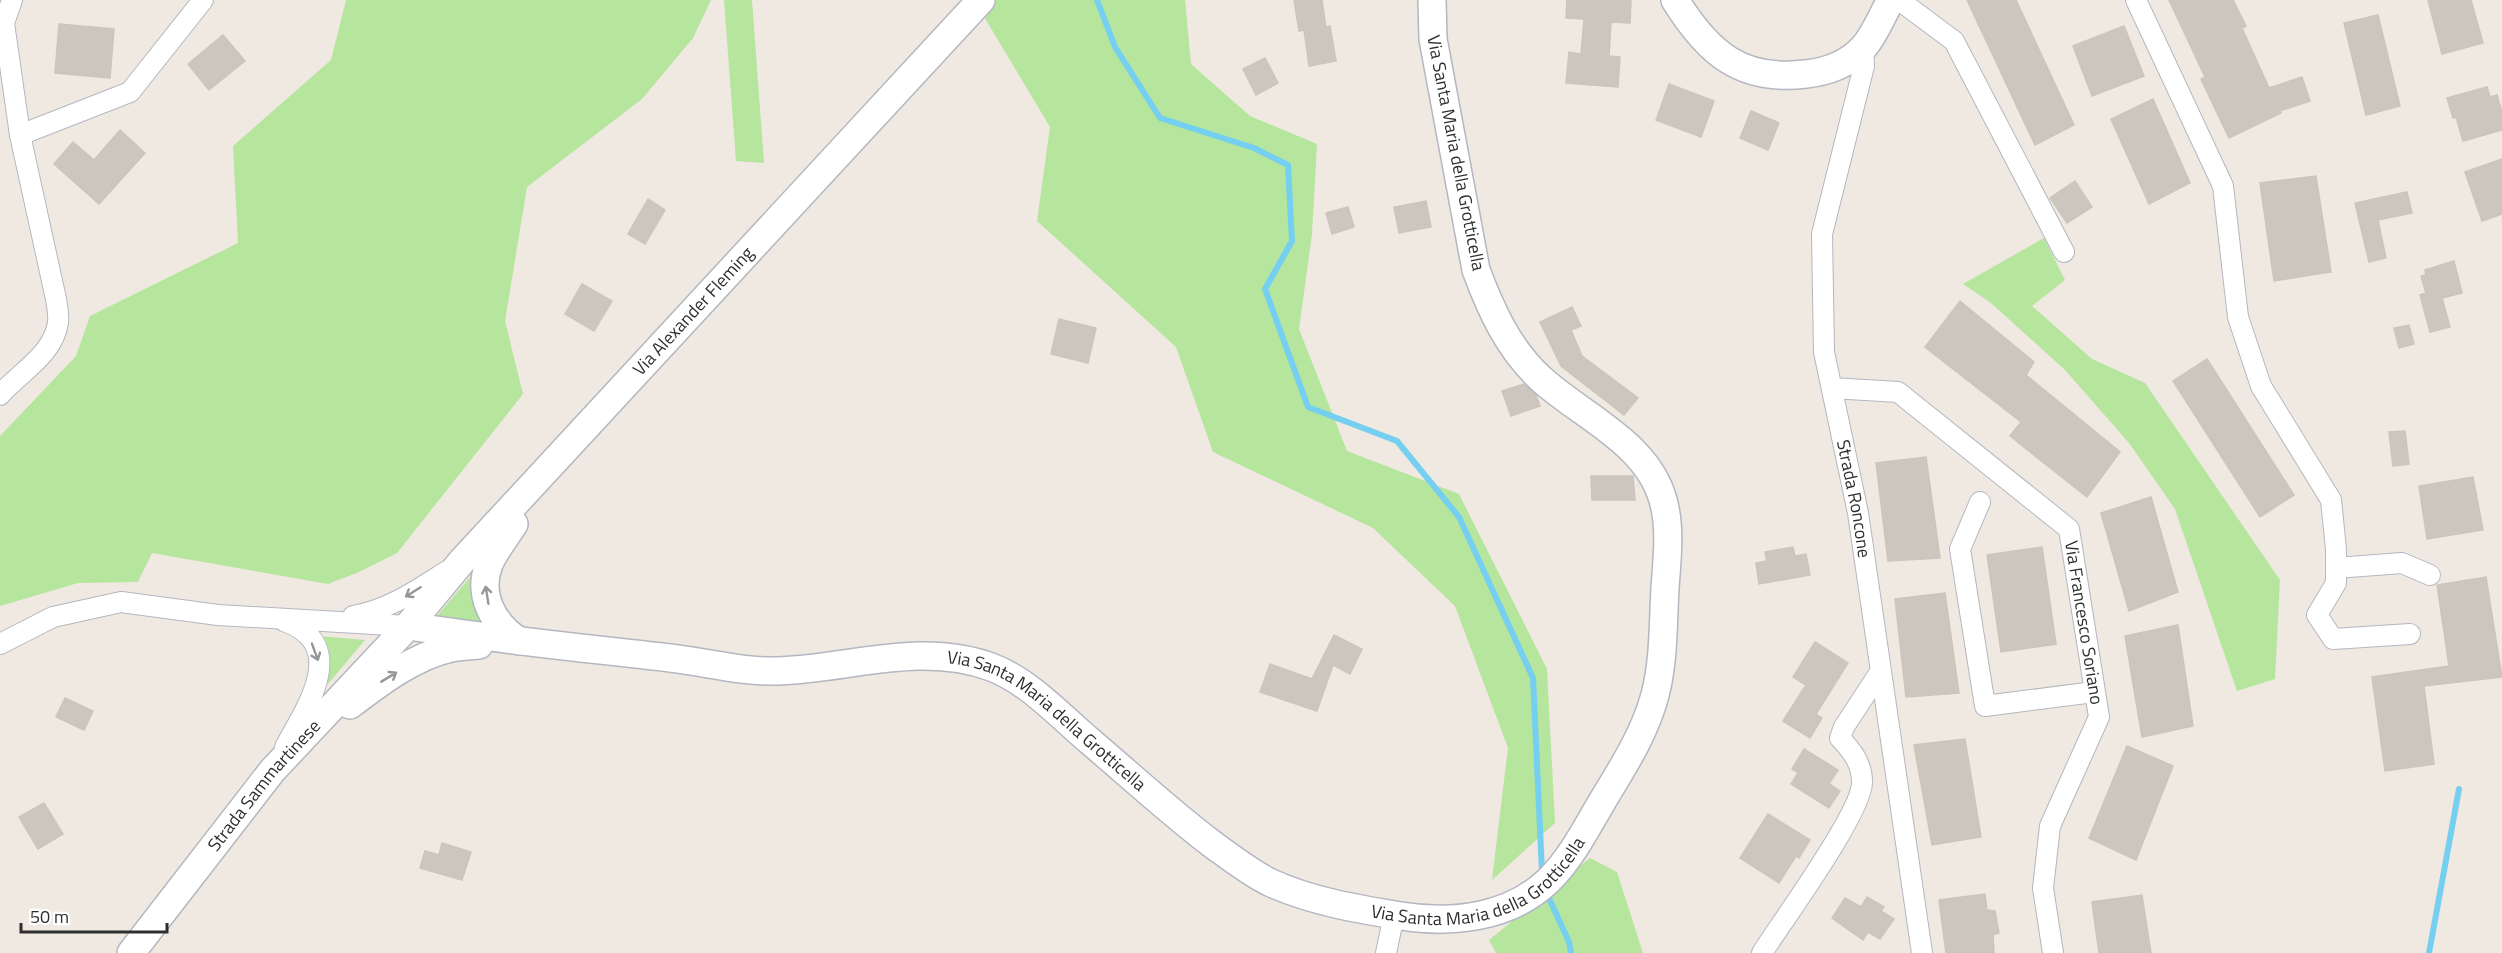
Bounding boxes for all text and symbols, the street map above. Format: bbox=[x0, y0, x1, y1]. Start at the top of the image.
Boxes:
street label: Via Santa Maria della Grotticella bbox=[1420, 33, 1493, 273]
street label: Via Alexander Fleming bbox=[626, 240, 760, 381]
street label: Strada Roncone bbox=[1830, 437, 1878, 560]
street label: Via Francesco Soriano bbox=[2058, 539, 2111, 706]
one-way arrow bbox=[481, 585, 492, 605]
one-way arrow bbox=[405, 587, 422, 599]
one-way arrow bbox=[311, 643, 322, 661]
street label: Via Santa Maria della Grotticella bbox=[946, 643, 1153, 797]
one-way arrow bbox=[380, 671, 397, 683]
street label: Strada Sammartinese bbox=[201, 713, 327, 857]
street label: Via Santa Maria della Grotticella bbox=[1369, 831, 1591, 932]
scale bar bbox=[21, 896, 166, 934]
text: 50 m bbox=[30, 903, 69, 930]

